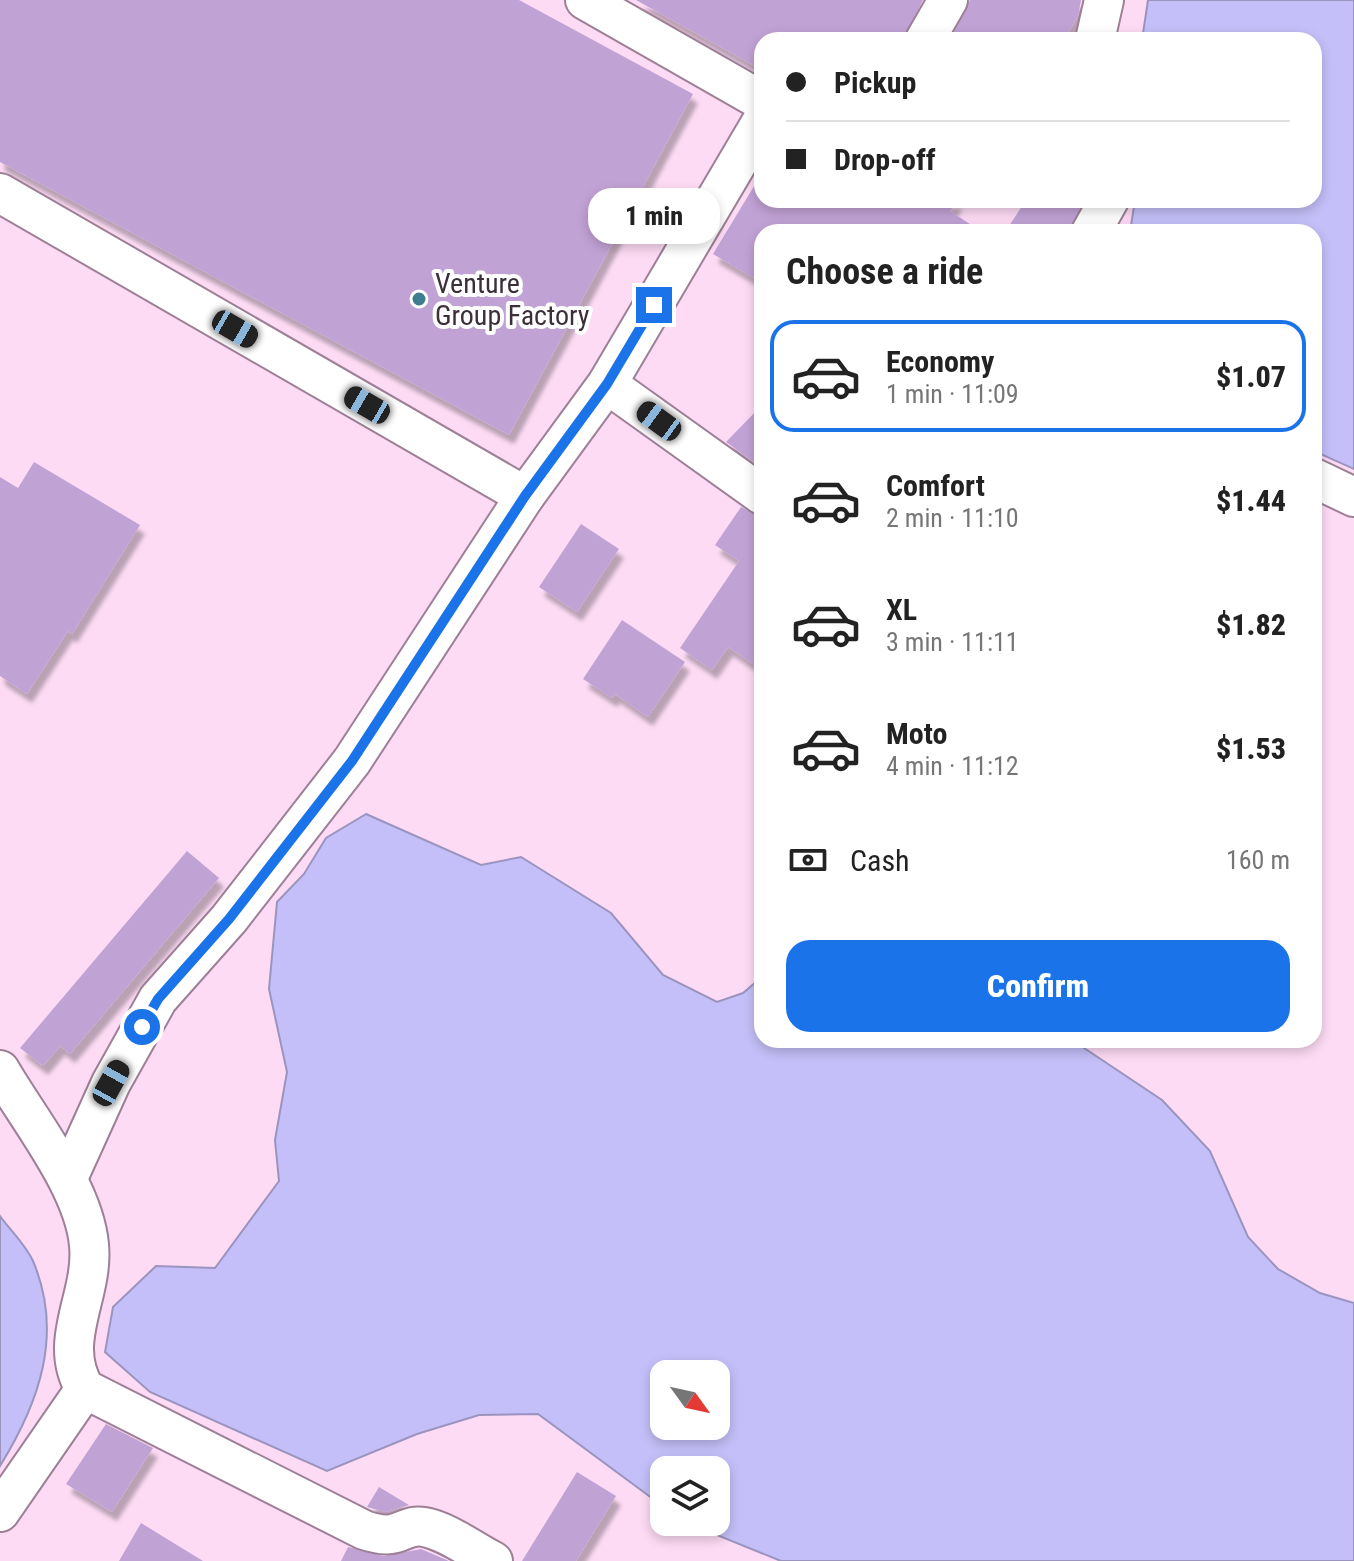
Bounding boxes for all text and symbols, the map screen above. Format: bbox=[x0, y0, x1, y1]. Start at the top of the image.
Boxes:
text: Pickup bbox=[834, 65, 916, 100]
text: Drop-off bbox=[834, 142, 936, 177]
callout: 1 min bbox=[588, 189, 720, 245]
text: 1 min bbox=[625, 201, 683, 231]
text: Choose a ride bbox=[786, 251, 983, 293]
place label: Venture Group Factory bbox=[435, 267, 590, 332]
route end bbox=[636, 287, 672, 323]
marker: Venture Group Factory bbox=[410, 290, 428, 308]
car bbox=[208, 307, 262, 351]
icon: car bbox=[790, 340, 862, 412]
text: Economy bbox=[886, 344, 994, 379]
text: $1.07 bbox=[1216, 359, 1286, 394]
text: 1 min · 11:09 bbox=[886, 379, 1019, 409]
car bbox=[340, 383, 394, 427]
car bbox=[633, 397, 685, 445]
icon: car bbox=[790, 464, 862, 536]
text: Comfort bbox=[886, 468, 985, 503]
text: $1.44 bbox=[1216, 483, 1286, 518]
text: 2 min · 11:10 bbox=[886, 503, 1019, 533]
icon: car bbox=[790, 588, 862, 660]
text: XL bbox=[886, 592, 917, 627]
text: $1.82 bbox=[1216, 607, 1286, 642]
text: 3 min · 11:11 bbox=[886, 627, 1019, 657]
icon: car bbox=[790, 712, 862, 784]
text: Moto bbox=[886, 716, 947, 751]
text: $1.53 bbox=[1216, 731, 1286, 766]
text: 4 min · 11:12 bbox=[886, 751, 1019, 781]
icon: cash bbox=[786, 838, 830, 882]
text: Cash bbox=[850, 843, 910, 878]
text: 160 m bbox=[1226, 845, 1290, 875]
button: Confirm bbox=[786, 940, 1290, 1032]
route start bbox=[124, 1009, 160, 1045]
car bbox=[89, 1056, 133, 1110]
north arrow bbox=[650, 1360, 730, 1440]
map controls bbox=[650, 1360, 730, 1536]
button: layers bbox=[650, 1456, 730, 1536]

